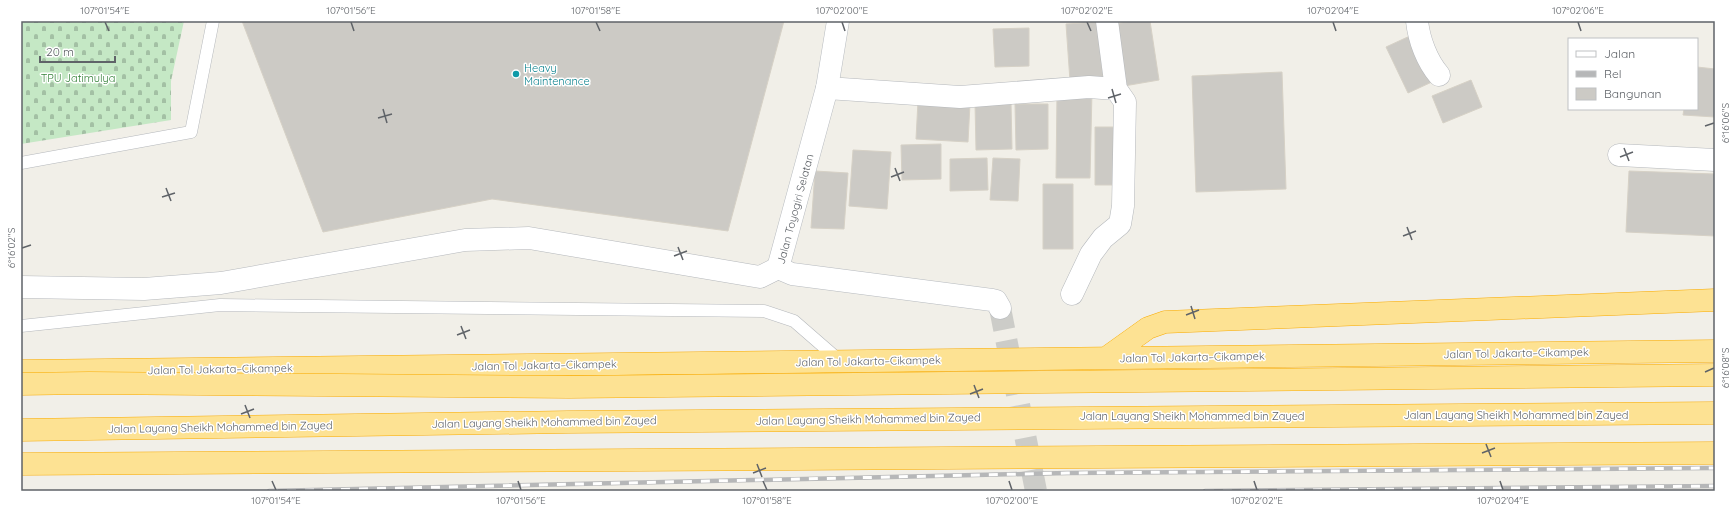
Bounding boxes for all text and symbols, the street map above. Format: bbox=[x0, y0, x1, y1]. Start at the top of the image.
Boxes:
text: 107°01'54"E bbox=[80, 4, 130, 17]
text: 107°01'56"E bbox=[326, 4, 376, 17]
text: 107°01'58"E bbox=[571, 4, 621, 17]
text: 107°02'00"E bbox=[816, 4, 869, 17]
text: 107°02'02"E bbox=[1061, 4, 1113, 17]
text: 107°02'04"E bbox=[1307, 4, 1359, 17]
text: 107°02'06"E bbox=[1552, 4, 1604, 17]
scale bar bbox=[40, 38, 115, 64]
legend bbox=[1568, 38, 1698, 110]
text: 20 m bbox=[46, 44, 74, 59]
text: Jalan bbox=[1604, 46, 1635, 61]
place label: Heavy Maintenance bbox=[524, 61, 590, 88]
text: Rel bbox=[1604, 66, 1622, 81]
marker: Heavy Maintenance bbox=[511, 69, 521, 79]
park label: TPU Jatimulya bbox=[41, 71, 115, 85]
text: Bangunan bbox=[1604, 86, 1661, 101]
text: 6°16'06"S bbox=[1719, 102, 1732, 143]
street label: Jalan Toyogiri Selatan bbox=[774, 152, 816, 266]
text: 6°16'02"S bbox=[5, 227, 18, 268]
street label: Jalan Tol Jakarta–Cikampek bbox=[1443, 345, 1589, 361]
text: 6°16'08"S bbox=[1719, 347, 1732, 388]
street label: Jalan Tol Jakarta–Cikampek bbox=[1119, 349, 1265, 365]
street label: Jalan Tol Jakarta–Cikampek bbox=[795, 353, 941, 369]
street label: Jalan Tol Jakarta–Cikampek bbox=[471, 357, 617, 373]
street label: Jalan Tol Jakarta–Cikampek bbox=[147, 361, 293, 377]
street label: Jalan Layang Sheikh Mohammed bin Zayed bbox=[1403, 408, 1629, 422]
street label: Jalan Layang Sheikh Mohammed bin Zayed bbox=[1079, 409, 1305, 423]
street label: Jalan Layang Sheikh Mohammed bin Zayed bbox=[755, 410, 981, 428]
street label: Jalan Layang Sheikh Mohammed bin Zayed bbox=[431, 413, 657, 431]
street label: Jalan Layang Sheikh Mohammed bin Zayed bbox=[107, 418, 333, 436]
text: 107°01'54"E bbox=[251, 494, 301, 507]
text: 107°01'56"E bbox=[496, 494, 546, 507]
text: 107°01'58"E bbox=[742, 494, 792, 507]
text: 107°02'00"E bbox=[986, 494, 1039, 507]
text: 107°02'02"E bbox=[1231, 494, 1283, 507]
text: 107°02'04"E bbox=[1477, 494, 1529, 507]

